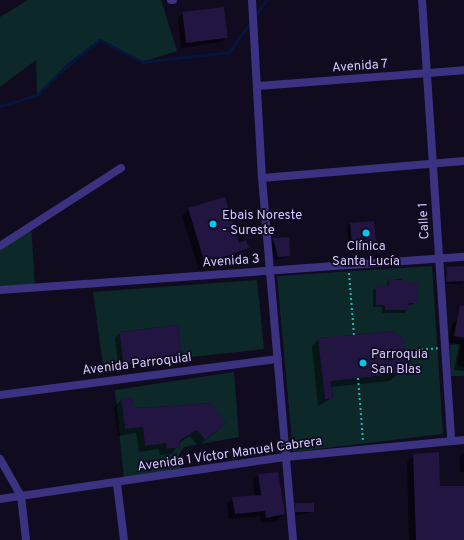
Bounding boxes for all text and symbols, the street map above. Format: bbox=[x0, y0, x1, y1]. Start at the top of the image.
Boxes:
street label: Avenida 7 bbox=[331, 57, 389, 77]
street label: Calle 1 bbox=[416, 202, 434, 240]
place label: Ebais Noreste - Sureste bbox=[222, 209, 302, 240]
marker: Ebais Noreste - Sureste bbox=[207, 218, 219, 230]
marker: Clínica Santa Lucía bbox=[360, 227, 372, 239]
place label: Clínica Santa Lucía bbox=[332, 240, 400, 271]
street label: Avenida 3 bbox=[202, 252, 260, 272]
place label: Parroquia San Blas bbox=[371, 348, 428, 379]
street label: Avenida Parroquial bbox=[81, 351, 193, 379]
marker: Parroquia San Blas bbox=[358, 358, 368, 368]
street label: Avenida 1 Víctor Manuel Cabrera bbox=[136, 434, 324, 476]

